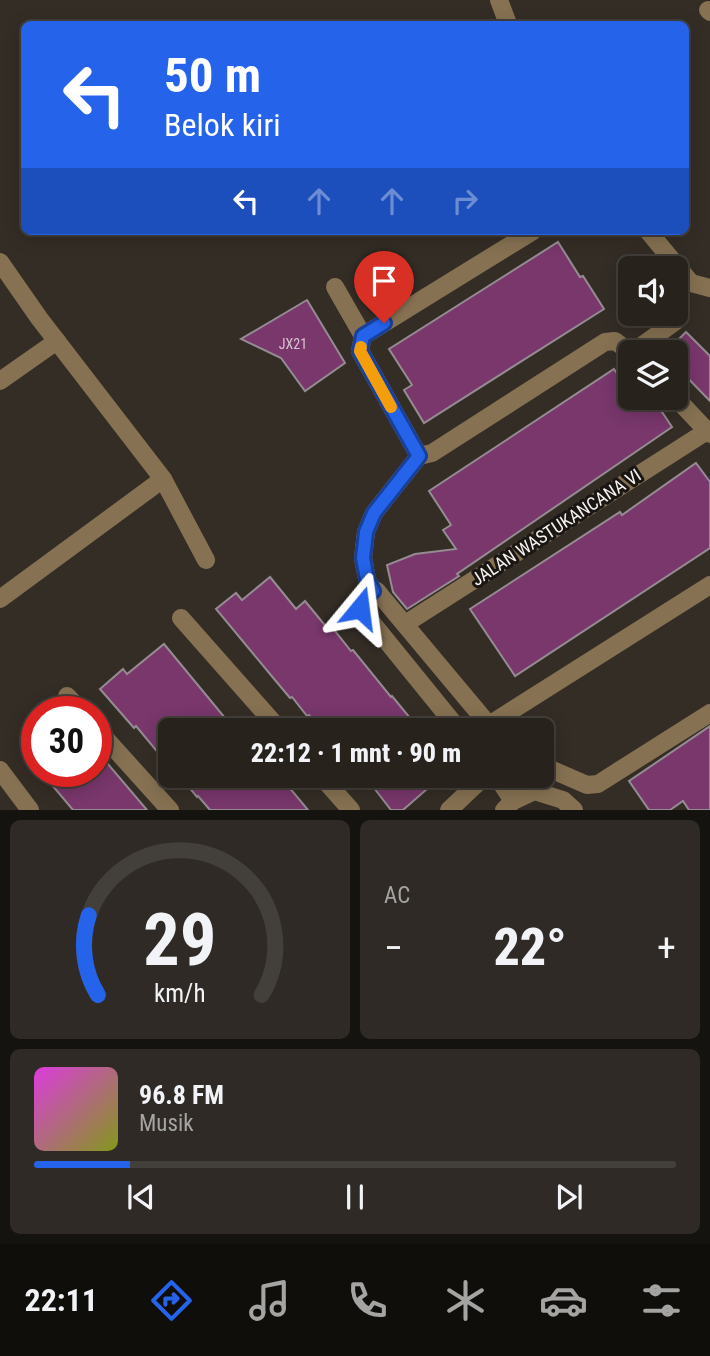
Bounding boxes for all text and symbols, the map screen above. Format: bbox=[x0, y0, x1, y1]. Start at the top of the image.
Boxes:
text: 50 m bbox=[164, 47, 261, 104]
icon: left bbox=[49, 49, 140, 140]
text: Belok kiri bbox=[164, 106, 281, 144]
icon: left bbox=[227, 182, 265, 220]
icon: ahead bbox=[300, 182, 338, 220]
icon: ahead bbox=[373, 182, 411, 220]
icon: right bbox=[446, 182, 484, 220]
pin bbox=[354, 251, 414, 323]
map controls bbox=[618, 256, 688, 410]
button: sound bbox=[618, 256, 688, 326]
icon: arrive bbox=[365, 262, 403, 300]
house number: JX21 bbox=[279, 336, 307, 352]
button: layers bbox=[618, 340, 688, 410]
street label: JALAN WASTUKANCANA VI bbox=[467, 464, 645, 590]
position arrow bbox=[323, 571, 397, 645]
speed limit sign: 30 bbox=[21, 696, 112, 787]
text: 22:12 · 1 mnt · 90 m bbox=[251, 738, 461, 768]
text: AC bbox=[384, 882, 410, 909]
text: 29 bbox=[143, 898, 217, 984]
text: 22° bbox=[493, 917, 567, 978]
text: − bbox=[384, 926, 403, 970]
text: + bbox=[657, 926, 676, 970]
text: km/h bbox=[154, 979, 206, 1008]
text: 96.8 FM bbox=[139, 1080, 224, 1110]
text: Musik bbox=[139, 1110, 194, 1137]
icon: previous bbox=[122, 1178, 160, 1216]
icon: pause bbox=[336, 1178, 374, 1216]
icon: next bbox=[550, 1178, 588, 1216]
icon: directions bbox=[147, 1276, 196, 1325]
icon: music bbox=[245, 1276, 294, 1325]
icon: phone bbox=[343, 1276, 392, 1325]
icon: climate bbox=[441, 1276, 490, 1325]
icon: car bbox=[539, 1276, 588, 1325]
icon: filters bbox=[637, 1276, 686, 1325]
text: 22:11 bbox=[24, 1281, 98, 1319]

